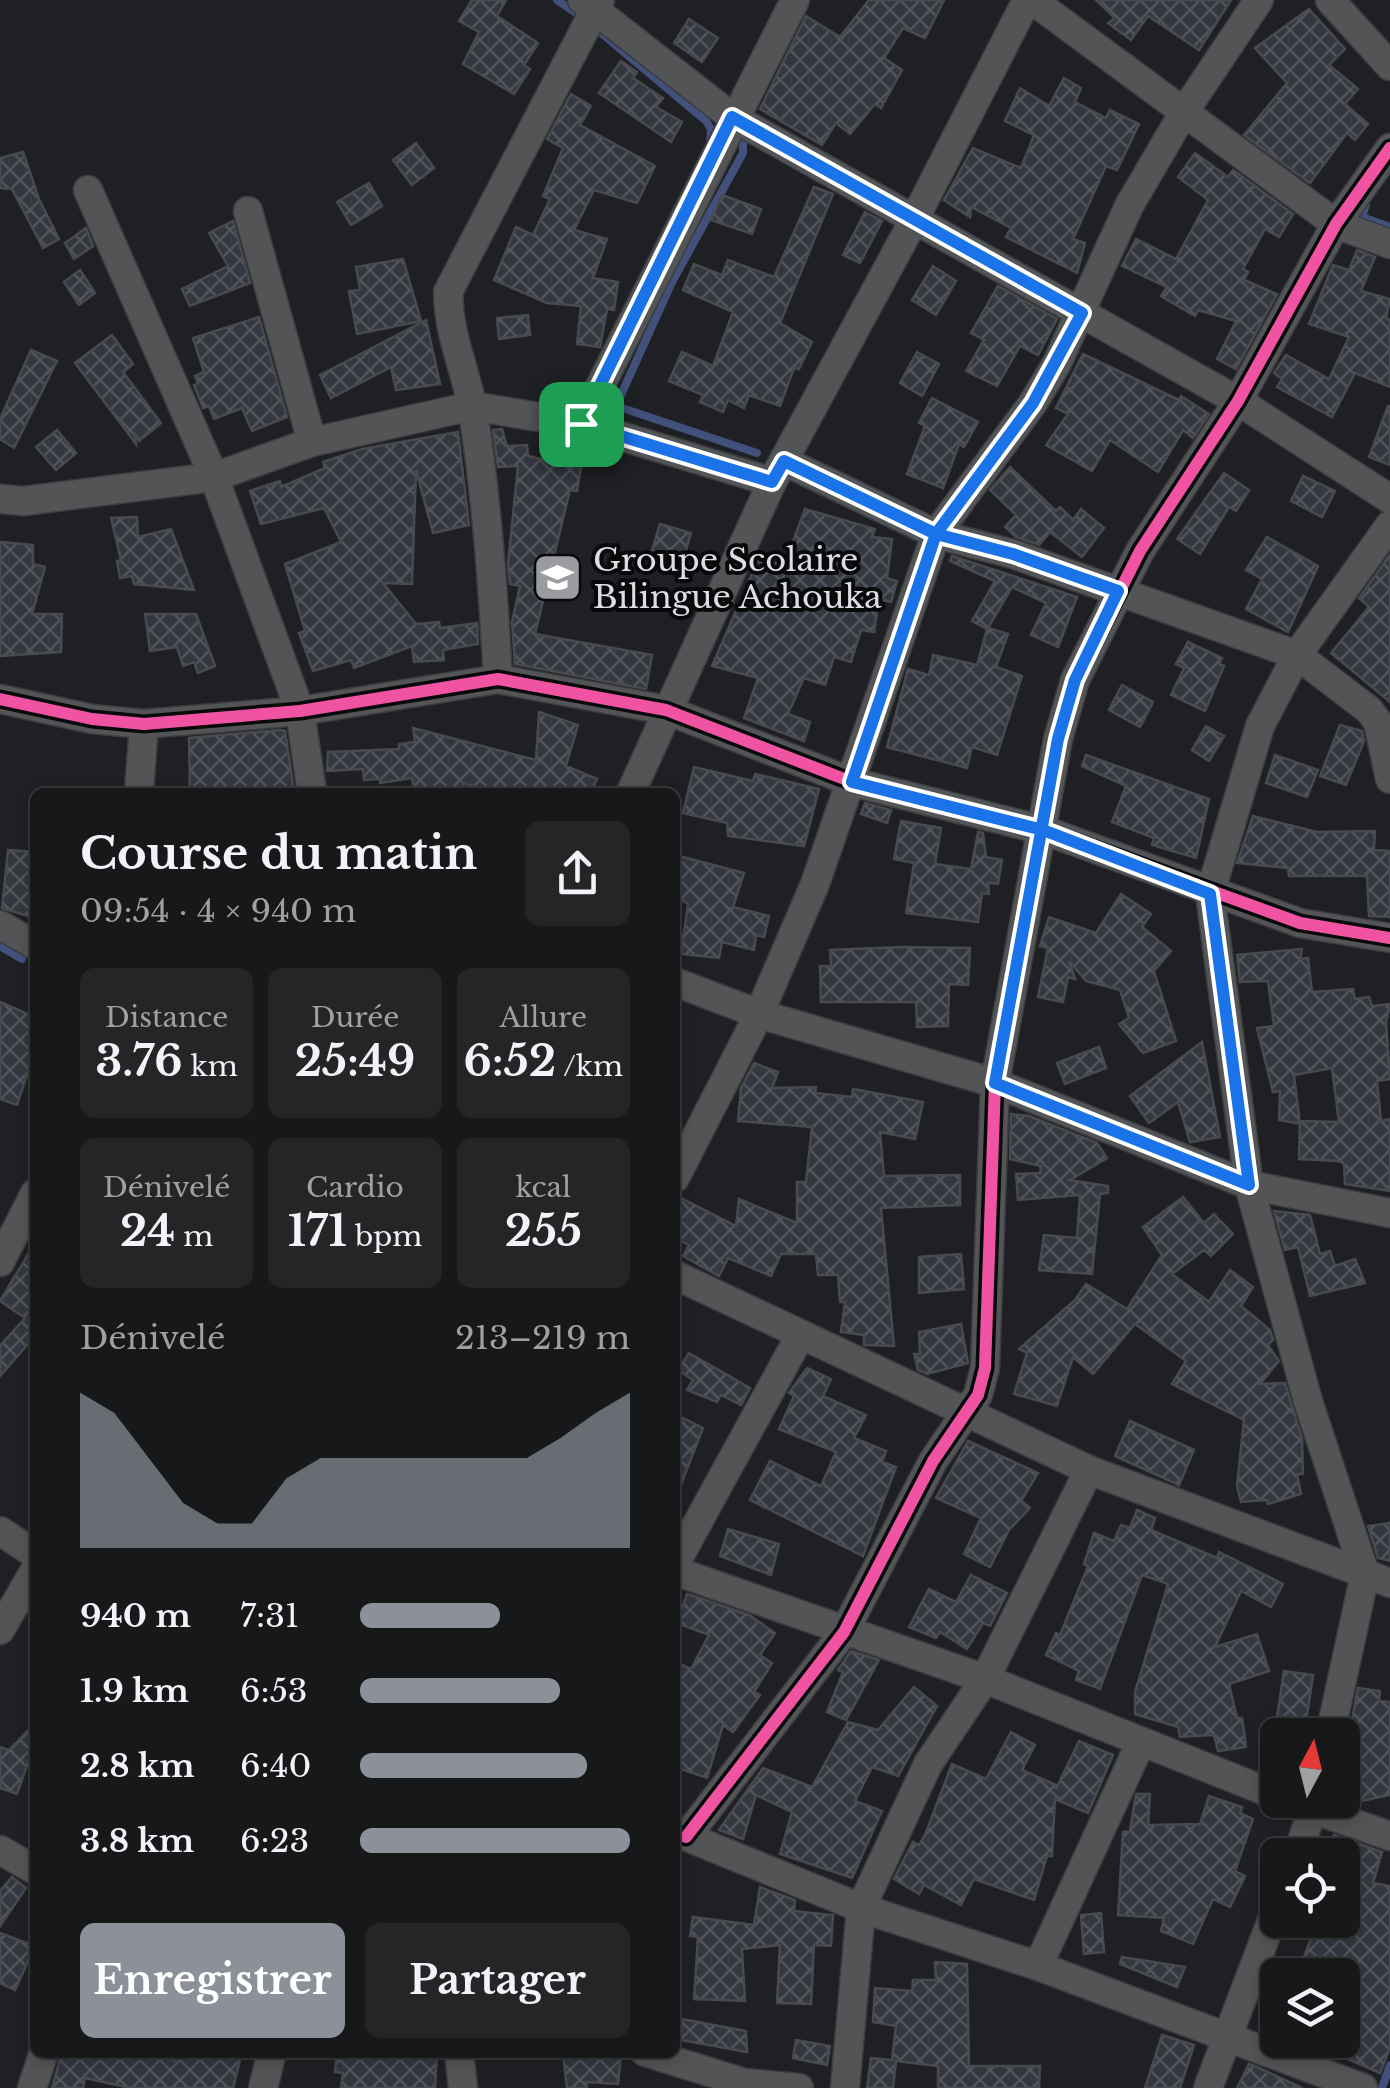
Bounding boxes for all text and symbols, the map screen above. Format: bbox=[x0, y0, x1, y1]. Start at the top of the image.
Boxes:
pin bbox=[539, 382, 624, 467]
icon: arrive bbox=[554, 397, 609, 452]
place label: Groupe Scolaire Bilingue Achouka bbox=[593, 540, 882, 617]
school or university icon: Groupe Scolaire Bilingue Achouka bbox=[532, 552, 584, 604]
button: share bbox=[525, 821, 630, 926]
text: Course du matin bbox=[80, 825, 477, 881]
text: 09:54 · 4 × 940 m bbox=[80, 891, 356, 931]
text: Distance bbox=[105, 1000, 228, 1035]
text: Durée bbox=[311, 1000, 399, 1035]
text: Allure bbox=[499, 1000, 587, 1035]
text: 3.76 bbox=[95, 1035, 183, 1087]
text: 25:49 bbox=[295, 1035, 415, 1087]
text: 6:52 bbox=[463, 1035, 556, 1087]
text: km bbox=[183, 1049, 238, 1084]
text: /km bbox=[556, 1049, 623, 1084]
text: Dénivelé bbox=[103, 1170, 230, 1205]
text: Cardio bbox=[306, 1170, 404, 1205]
text: kcal bbox=[515, 1170, 571, 1205]
text: 24 bbox=[120, 1205, 175, 1257]
text: 171 bbox=[288, 1205, 347, 1257]
text: 255 bbox=[505, 1205, 582, 1257]
text: m bbox=[175, 1219, 213, 1254]
text: bpm bbox=[347, 1219, 422, 1254]
text: Dénivelé bbox=[80, 1318, 225, 1358]
text: 213–219 m bbox=[455, 1318, 630, 1358]
text: 940 m bbox=[80, 1596, 191, 1636]
text: 7:31 bbox=[240, 1596, 299, 1636]
text: 1.9 km bbox=[80, 1671, 189, 1711]
text: 6:53 bbox=[240, 1671, 308, 1711]
north arrow bbox=[1260, 1718, 1360, 1818]
map controls bbox=[1260, 1718, 1360, 2058]
text: 2.8 km bbox=[80, 1746, 195, 1786]
text: 6:40 bbox=[240, 1746, 311, 1786]
text: 3.8 km bbox=[80, 1821, 194, 1861]
text: 6:23 bbox=[240, 1821, 309, 1861]
button: locate bbox=[1260, 1838, 1360, 1938]
button: Enregistrer bbox=[80, 1923, 345, 2038]
button: Partager bbox=[365, 1923, 630, 2038]
button: layers bbox=[1260, 1958, 1360, 2058]

